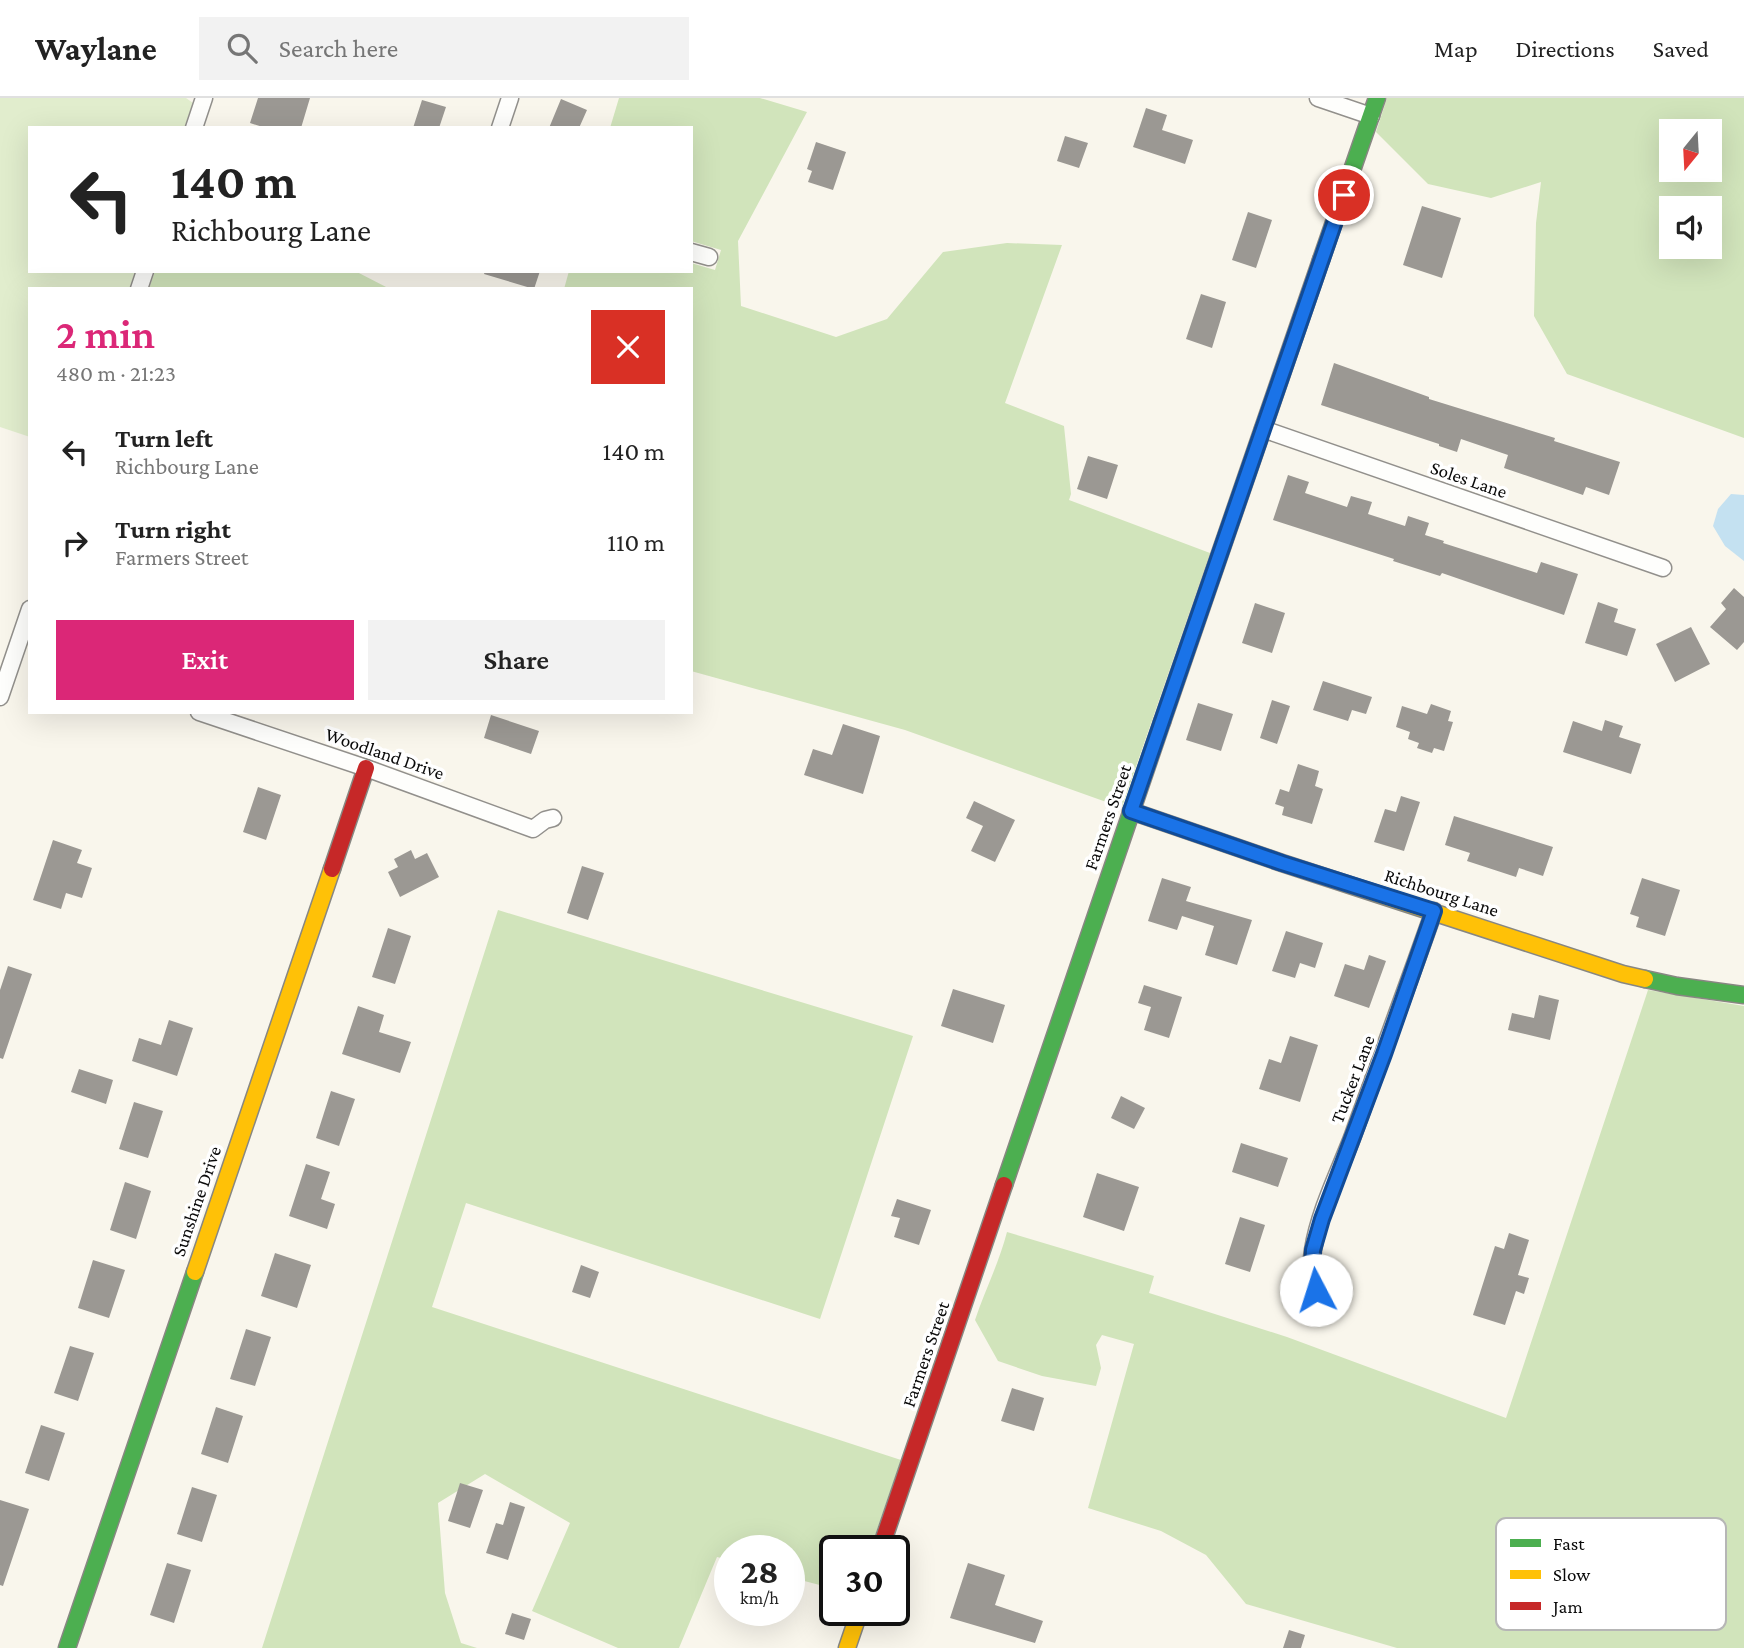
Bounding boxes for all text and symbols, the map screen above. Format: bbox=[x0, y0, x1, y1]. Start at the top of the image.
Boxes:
search box bbox=[199, 17, 689, 80]
icon: search bbox=[223, 29, 261, 67]
text: Waylane bbox=[35, 30, 157, 67]
text: Search here bbox=[279, 34, 398, 63]
text: Map bbox=[1434, 35, 1478, 62]
text: Directions bbox=[1516, 35, 1615, 62]
text: Saved bbox=[1653, 35, 1709, 62]
north arrow bbox=[1659, 119, 1722, 182]
map controls bbox=[1659, 119, 1722, 259]
icon: left bbox=[56, 154, 147, 245]
text: 140 m bbox=[171, 154, 296, 209]
pin bbox=[1314, 165, 1374, 225]
icon: arrive bbox=[1325, 176, 1363, 214]
button: sound bbox=[1659, 196, 1722, 259]
text: Richbourg Lane bbox=[171, 212, 371, 248]
text: 2 min bbox=[56, 310, 155, 357]
button: close bbox=[591, 310, 665, 384]
text: 480 m · 21:23 bbox=[56, 360, 176, 386]
text: Turn left bbox=[115, 424, 213, 453]
icon: left bbox=[56, 433, 94, 471]
text: 140 m bbox=[603, 437, 665, 466]
text: Richbourg Lane bbox=[115, 453, 259, 479]
street label: Soles Lane bbox=[1428, 457, 1510, 502]
text: Turn right bbox=[115, 515, 231, 544]
icon: right bbox=[56, 524, 94, 562]
text: 110 m bbox=[607, 528, 665, 557]
text: Farmers Street bbox=[115, 544, 249, 570]
button: Exit bbox=[56, 620, 354, 700]
button: Share bbox=[368, 620, 665, 700]
street label: Woodland Drive bbox=[323, 723, 447, 784]
street label: Farmers Street bbox=[1080, 761, 1136, 873]
street label: Richbourg Lane bbox=[1382, 864, 1502, 921]
street label: Tucker Lane bbox=[1326, 1032, 1379, 1126]
street label: Sunshine Drive bbox=[168, 1143, 225, 1259]
position arrow bbox=[1279, 1253, 1353, 1327]
street label: Farmers Street bbox=[898, 1298, 954, 1410]
legend bbox=[1496, 1518, 1726, 1630]
text: Fast bbox=[1553, 1533, 1585, 1554]
speed limit sign: 30 bbox=[819, 1535, 910, 1626]
text: 28 bbox=[740, 1552, 779, 1591]
text: Slow bbox=[1553, 1564, 1590, 1585]
text: km/h bbox=[740, 1588, 779, 1608]
text: Jam bbox=[1551, 1596, 1583, 1617]

